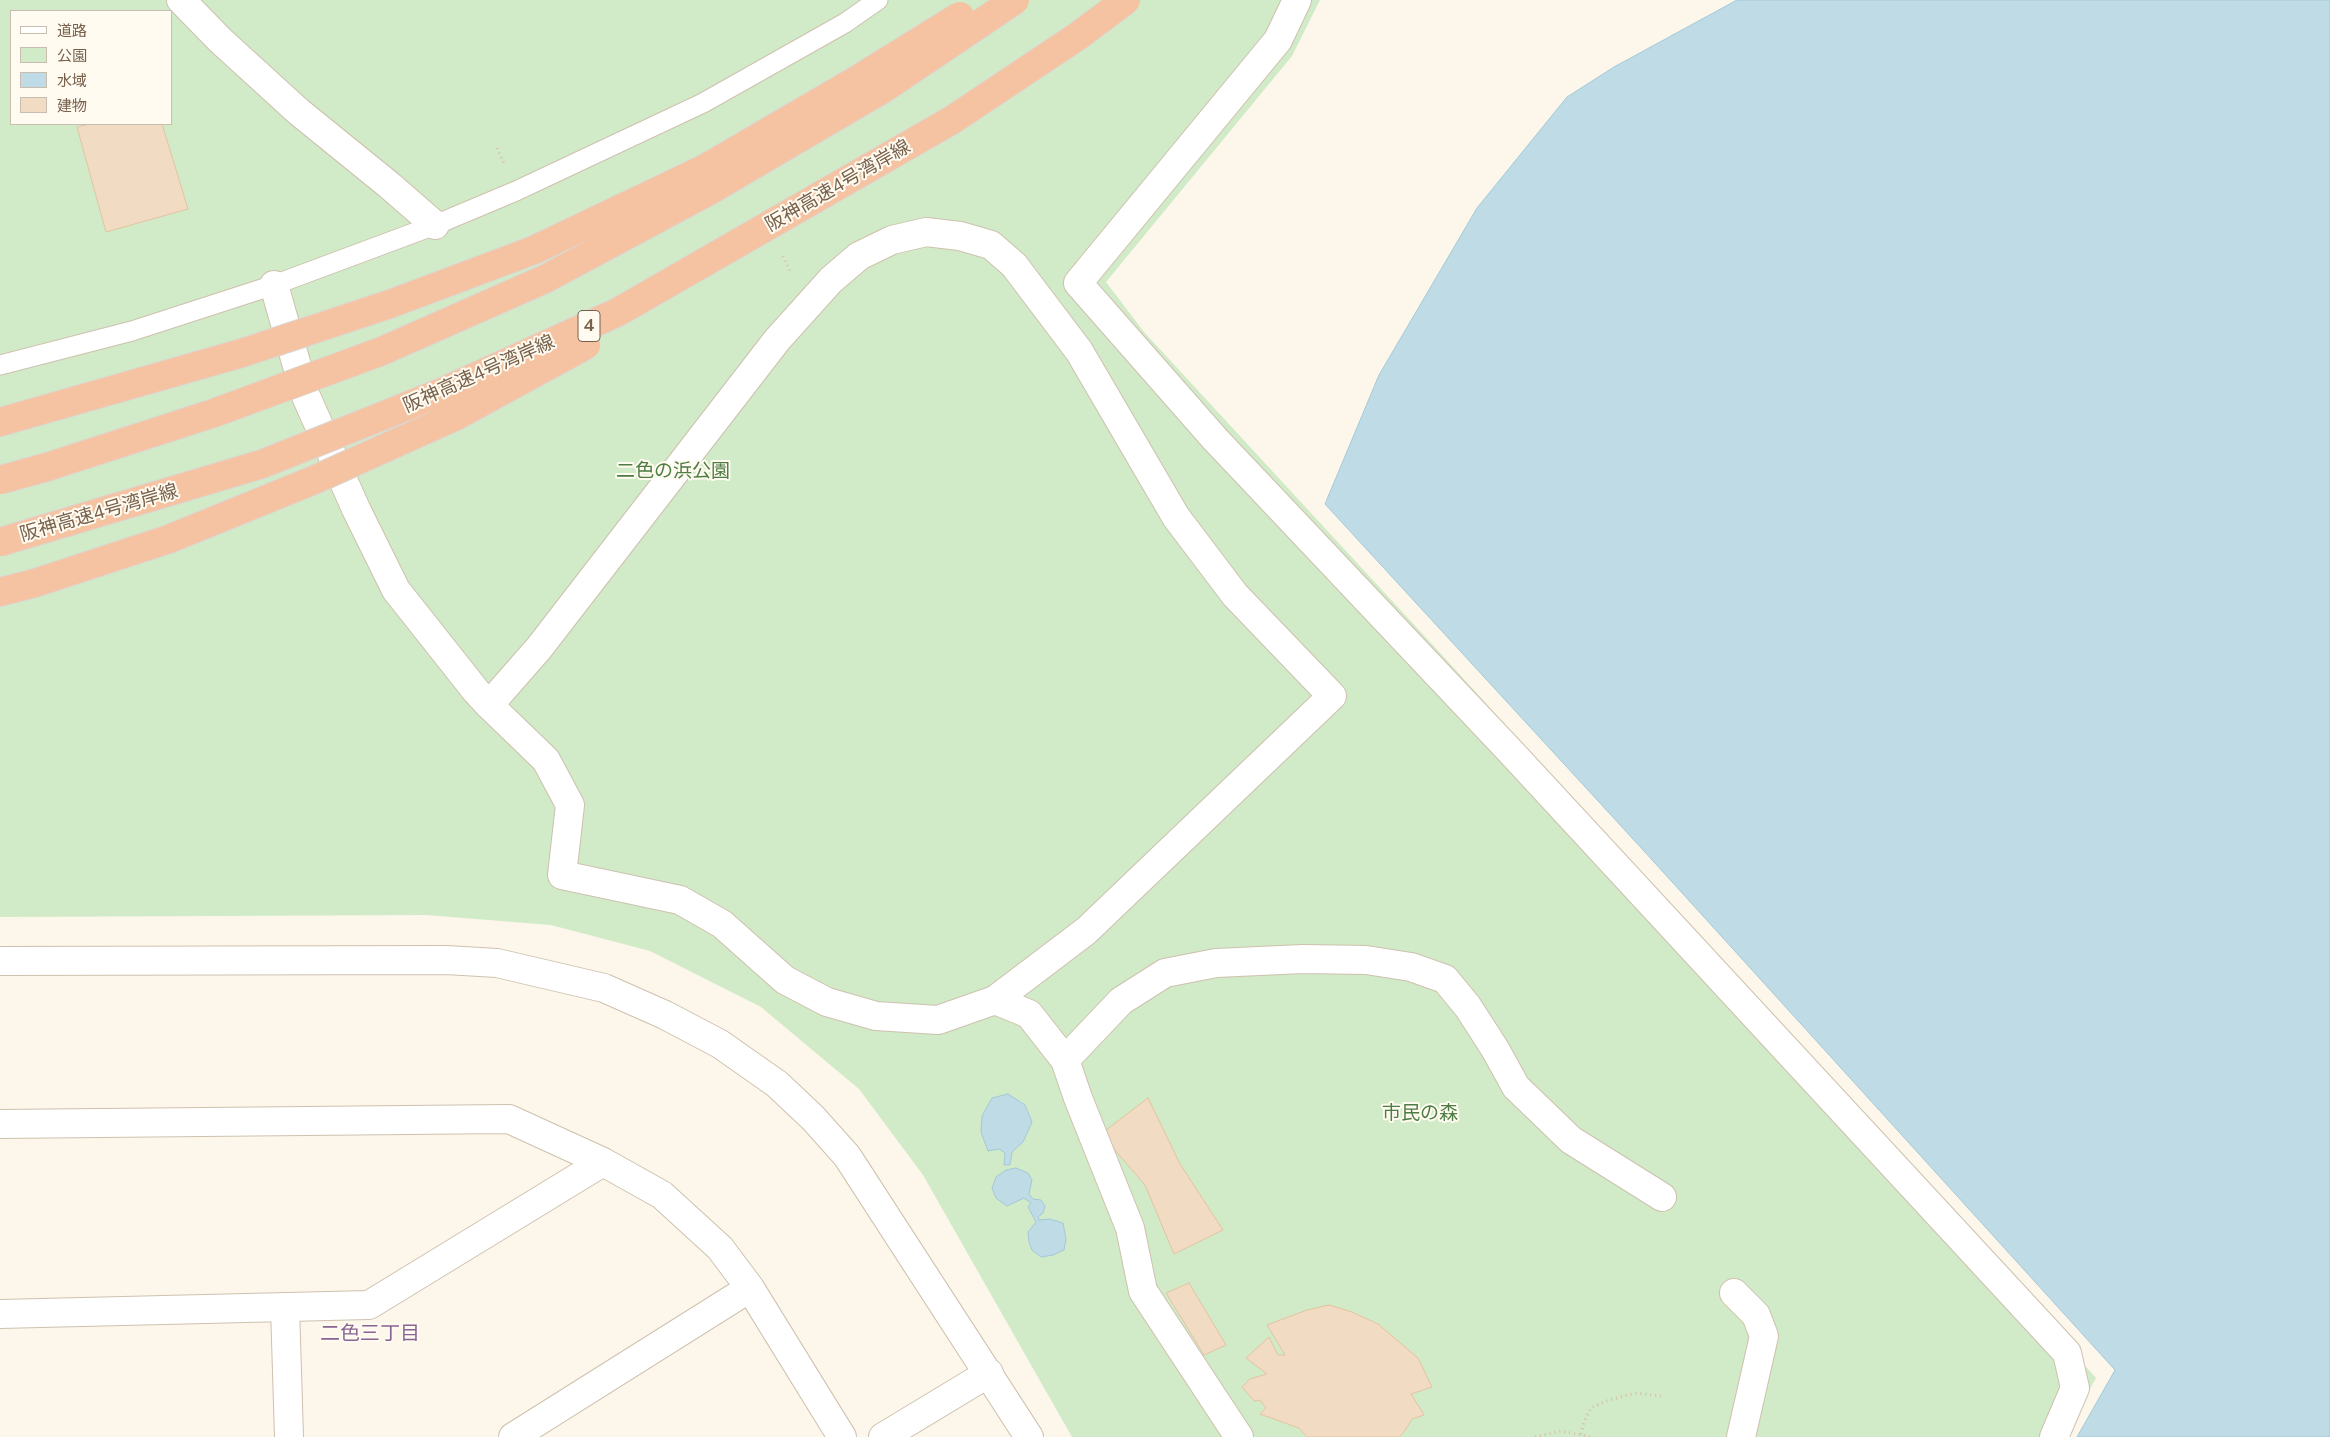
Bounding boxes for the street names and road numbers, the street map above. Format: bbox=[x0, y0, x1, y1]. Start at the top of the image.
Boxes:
street label: 阪神高速4号湾岸線 bbox=[762, 135, 914, 237]
road number: 4 bbox=[578, 310, 600, 342]
street label: 阪神高速4号湾岸線 bbox=[400, 330, 558, 418]
street label: 阪神高速4号湾岸線 bbox=[17, 480, 181, 546]

